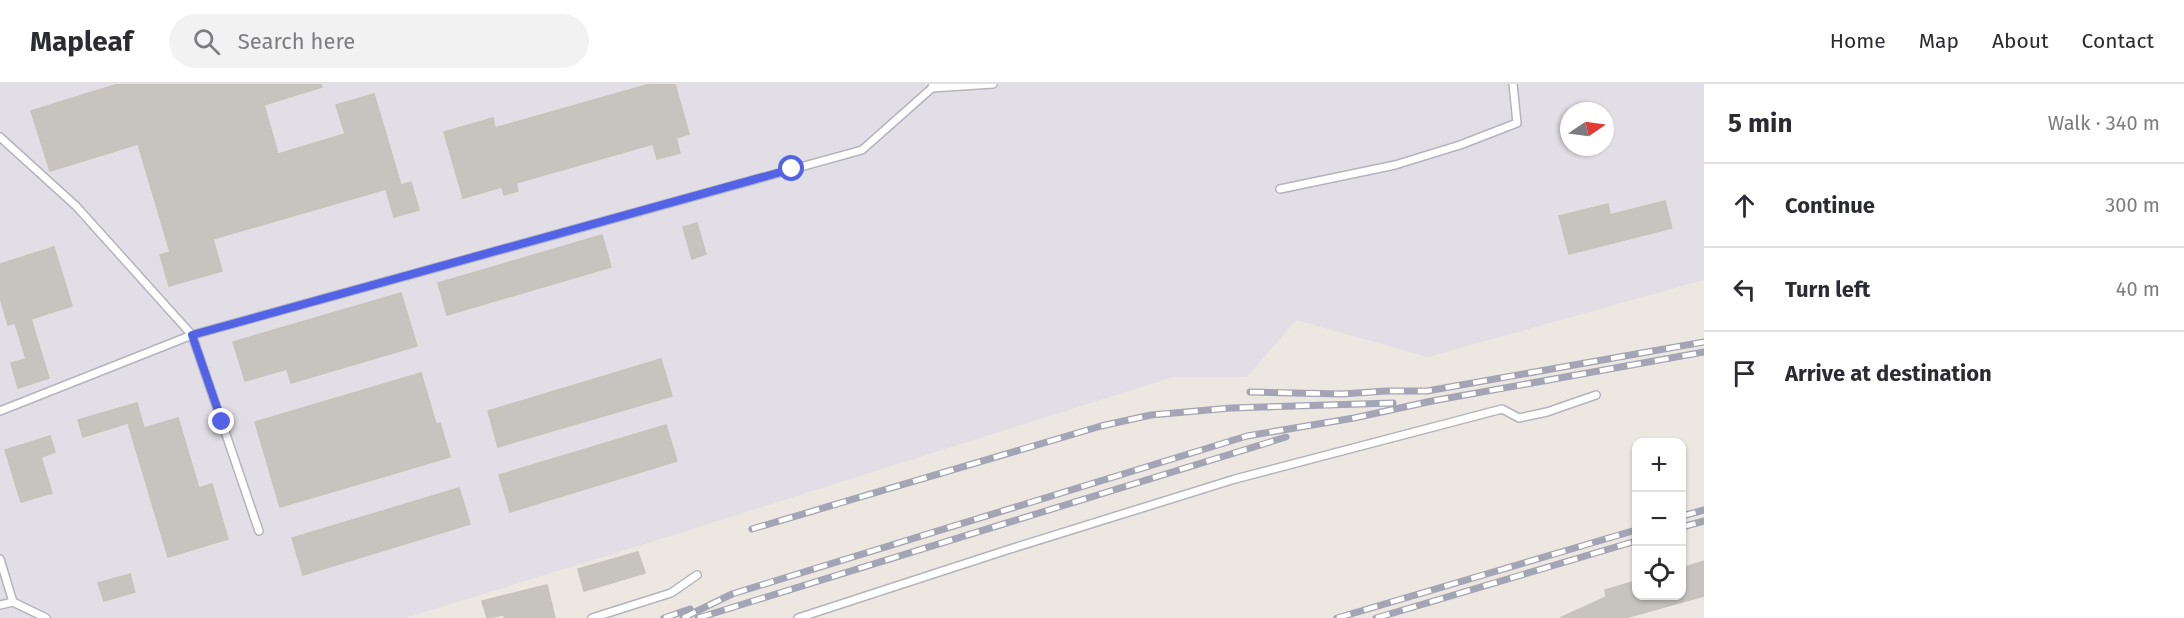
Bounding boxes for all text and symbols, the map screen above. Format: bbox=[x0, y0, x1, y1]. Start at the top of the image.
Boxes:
search box bbox=[169, 14, 589, 68]
text: Mapleaf bbox=[30, 25, 133, 58]
icon: search bbox=[190, 25, 223, 58]
text: Search here bbox=[238, 28, 355, 55]
text: Home bbox=[1830, 28, 1886, 54]
text: Map bbox=[1919, 28, 1959, 54]
text: About bbox=[1992, 28, 2049, 54]
text: Contact bbox=[2082, 28, 2154, 54]
north arrow bbox=[1560, 102, 1614, 156]
text: 5 min bbox=[1728, 108, 1792, 139]
text: Walk · 340 m bbox=[2048, 111, 2160, 135]
route start bbox=[778, 155, 804, 181]
icon: ahead bbox=[1728, 189, 1761, 222]
text: Continue bbox=[1785, 192, 1875, 219]
text: 300 m bbox=[2105, 193, 2160, 217]
icon: left bbox=[1728, 273, 1761, 306]
text: Turn left bbox=[1785, 276, 1870, 303]
text: 40 m bbox=[2116, 277, 2160, 301]
icon: arrive bbox=[1728, 357, 1761, 390]
text: Arrive at destination bbox=[1785, 360, 1992, 387]
route end bbox=[208, 408, 234, 434]
map controls bbox=[1632, 438, 1686, 600]
button: + bbox=[1632, 438, 1686, 492]
button: − bbox=[1632, 492, 1686, 546]
button: locate bbox=[1632, 546, 1686, 600]

